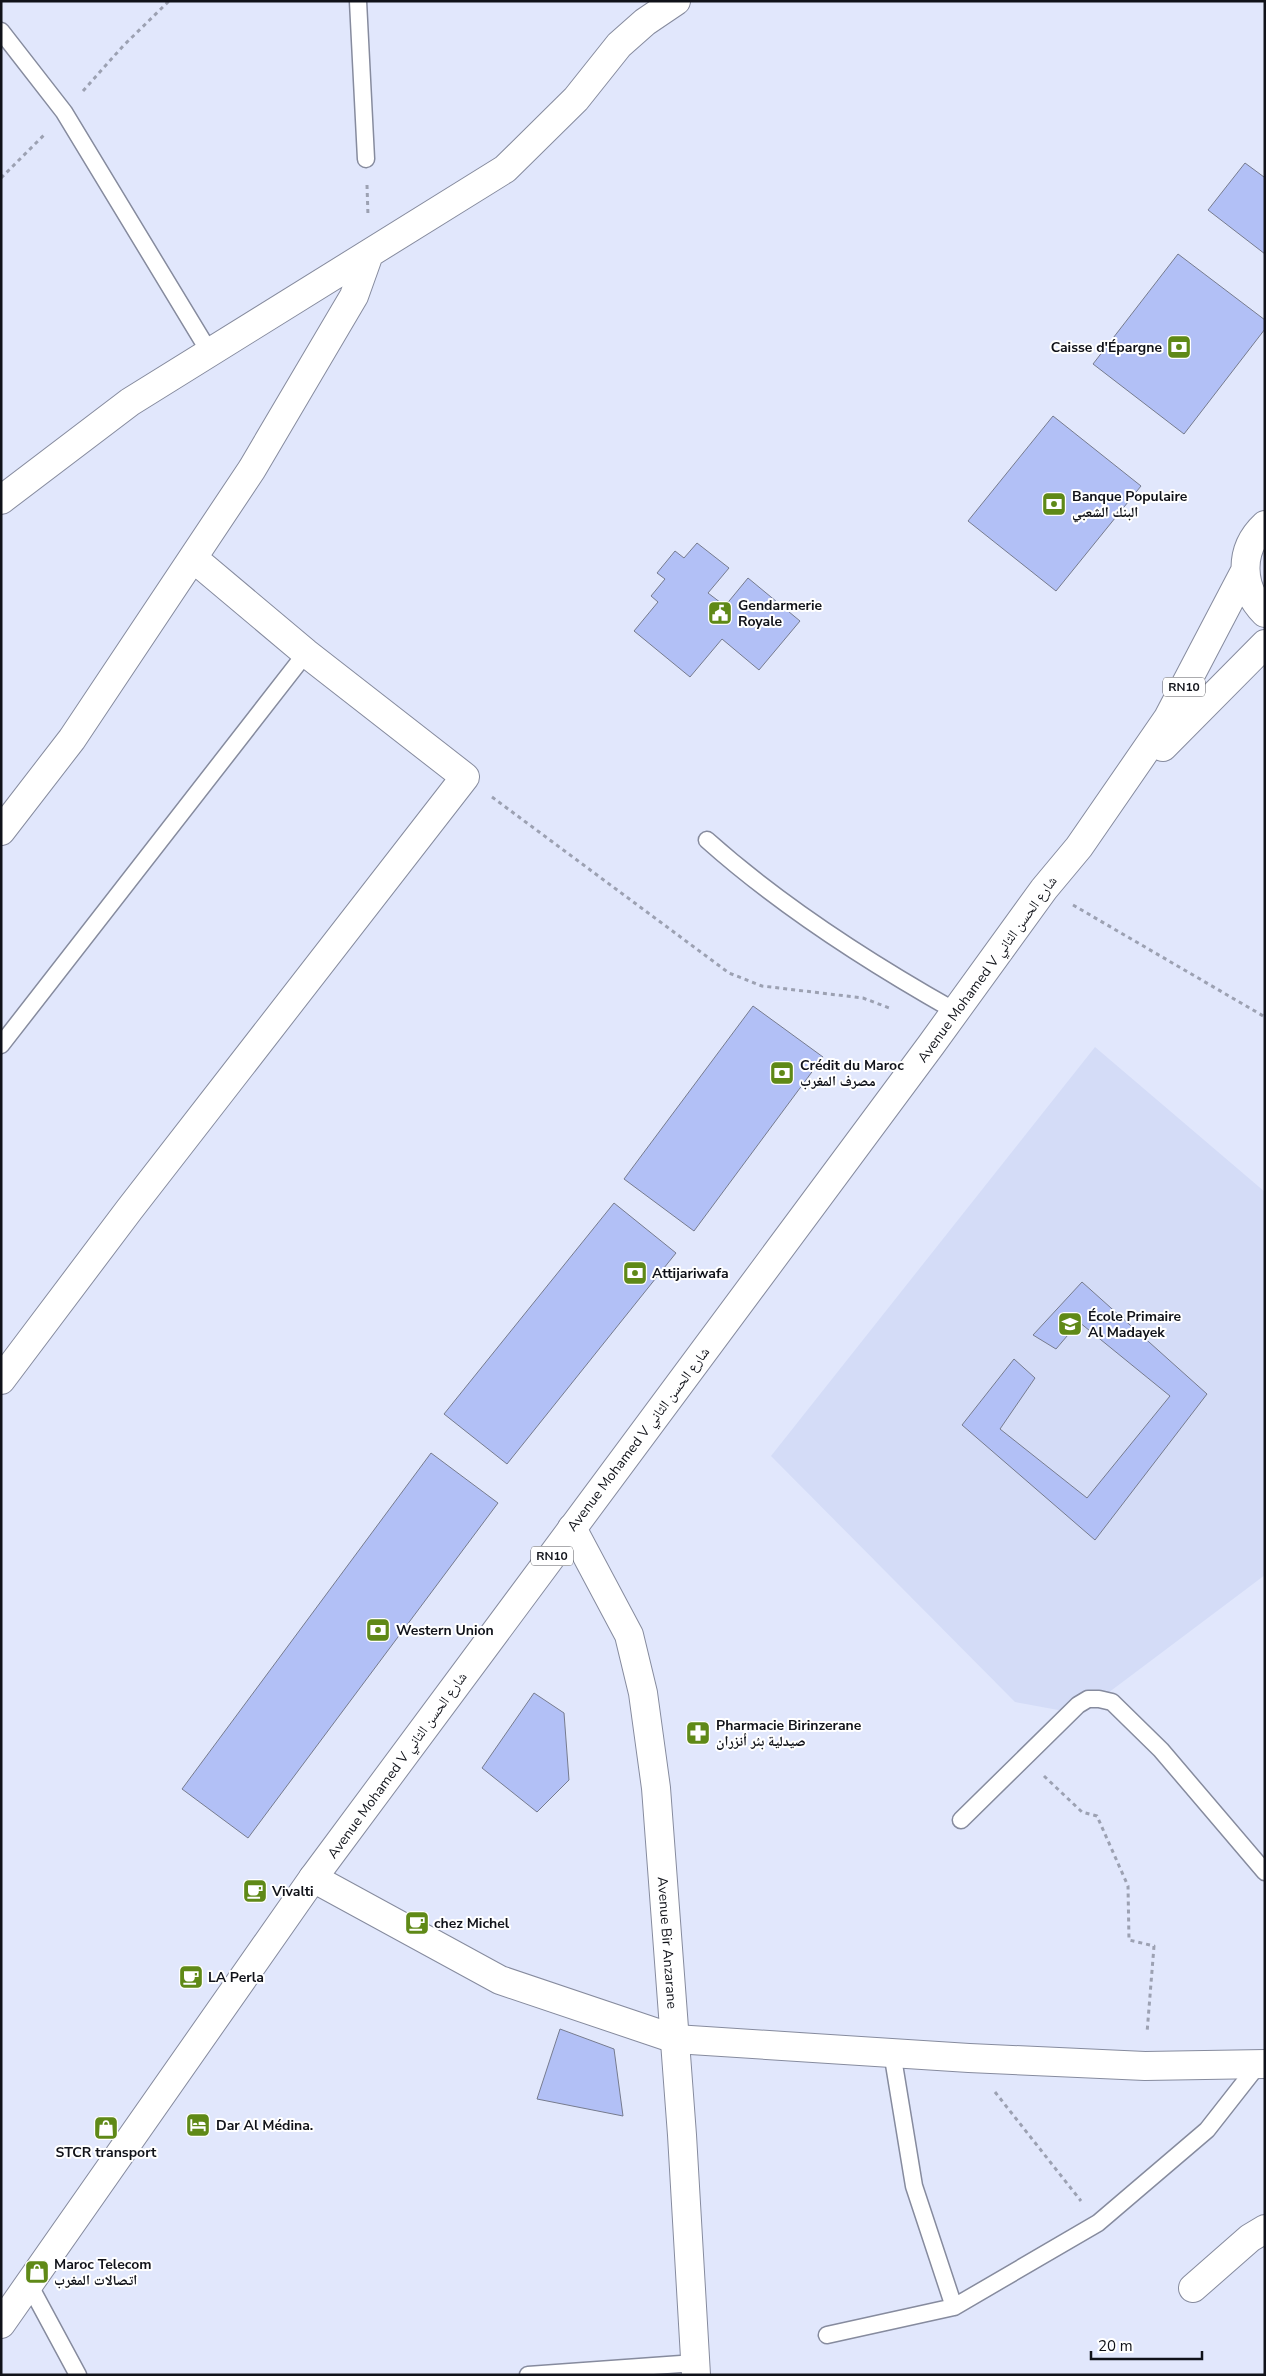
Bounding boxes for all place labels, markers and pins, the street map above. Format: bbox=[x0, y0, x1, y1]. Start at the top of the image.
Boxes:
bank icon: Caisse d'Épargne bbox=[1166, 334, 1192, 360]
place label: Caisse d'Épargne bbox=[1051, 338, 1162, 357]
place label: Banque Populaire البنك الشعبي bbox=[1072, 487, 1188, 523]
bank icon: Banque Populaire البنك الشعبي bbox=[1041, 491, 1067, 517]
place label: Gendarmerie Royale bbox=[738, 596, 823, 631]
public building icon: Gendarmerie Royale bbox=[707, 600, 733, 626]
place label: Crédit du Maroc مصرف المغرب bbox=[800, 1056, 904, 1091]
bank icon: Crédit du Maroc مصرف المغرب bbox=[769, 1060, 795, 1086]
bank icon: Attijariwafa bbox=[622, 1260, 648, 1286]
place label: Attijariwafa bbox=[652, 1264, 729, 1283]
place label: École Primaire Al Madayek bbox=[1088, 1307, 1182, 1342]
school or university icon: École Primaire Al Madayek bbox=[1057, 1311, 1083, 1337]
bank icon: Western Union bbox=[365, 1617, 391, 1643]
place label: Western Union bbox=[396, 1621, 494, 1640]
place label: Pharmacie Birinzerane صيدلية بئر أنزران bbox=[716, 1716, 862, 1751]
pharmacy icon: Pharmacie Birinzerane صيدلية بئر أنزران bbox=[685, 1720, 711, 1746]
cafe icon: Vivalti bbox=[242, 1878, 268, 1904]
place label: Vivalti bbox=[271, 1882, 314, 1901]
cafe icon: chez Michel bbox=[404, 1910, 430, 1936]
place label: chez Michel bbox=[434, 1914, 510, 1933]
cafe icon: LA Perla bbox=[178, 1964, 204, 1990]
place label: LA Perla bbox=[208, 1968, 264, 1987]
hotel icon: Dar Al Médina. bbox=[185, 2112, 211, 2138]
shop icon: STCR transport bbox=[93, 2115, 119, 2141]
place label: Dar Al Médina. bbox=[216, 2116, 313, 2135]
place label: STCR transport bbox=[56, 2143, 157, 2162]
place label: Maroc Telecom اتصالات المغرب bbox=[54, 2255, 152, 2290]
shop icon: Maroc Telecom اتصالات المغرب bbox=[24, 2259, 50, 2285]

